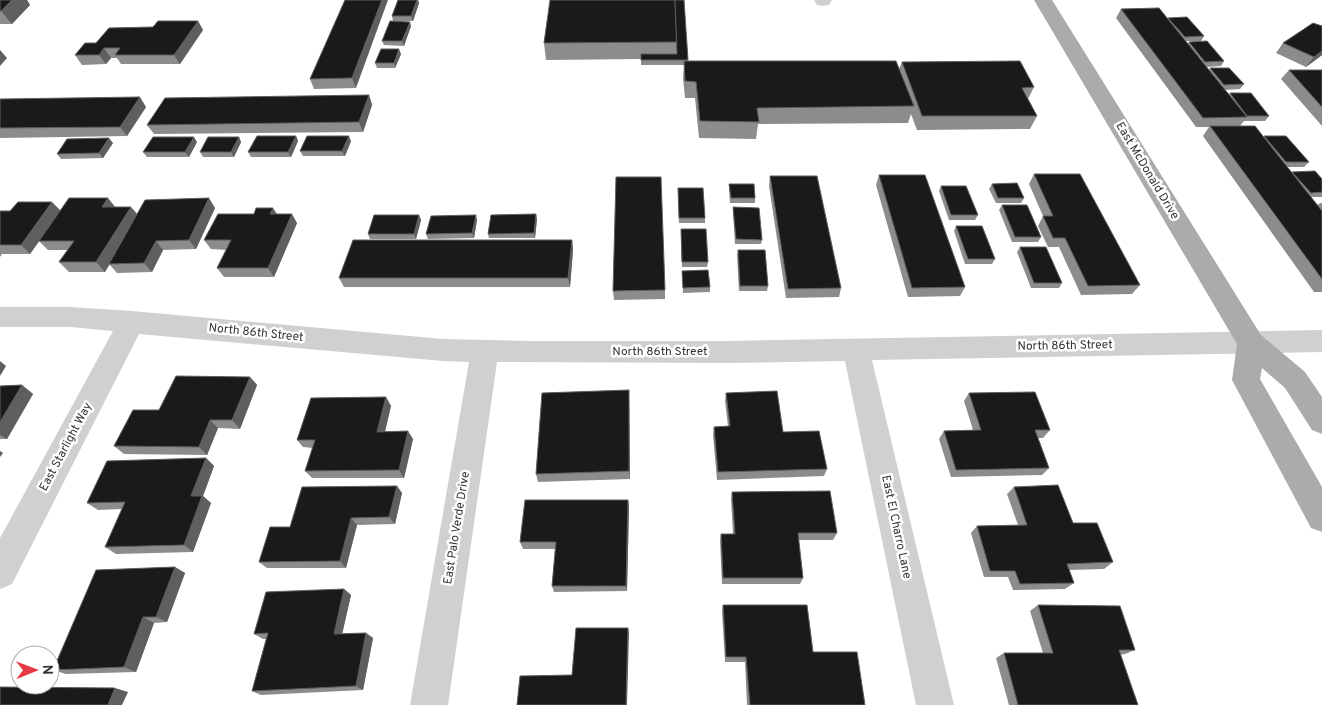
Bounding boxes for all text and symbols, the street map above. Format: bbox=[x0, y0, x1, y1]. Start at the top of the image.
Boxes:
street label: East McDonald Drive bbox=[1112, 119, 1182, 223]
street label: North 86th Street bbox=[208, 320, 304, 346]
street label: North 86th Street bbox=[1017, 337, 1113, 355]
street label: North 86th Street bbox=[612, 344, 708, 360]
street label: East Starlight Way bbox=[36, 400, 96, 494]
street label: East Palo Verde Drive bbox=[440, 470, 474, 586]
street label: East El Charro Lane bbox=[877, 474, 915, 580]
north arrow bbox=[10, 645, 60, 695]
text: N bbox=[38, 665, 55, 675]

